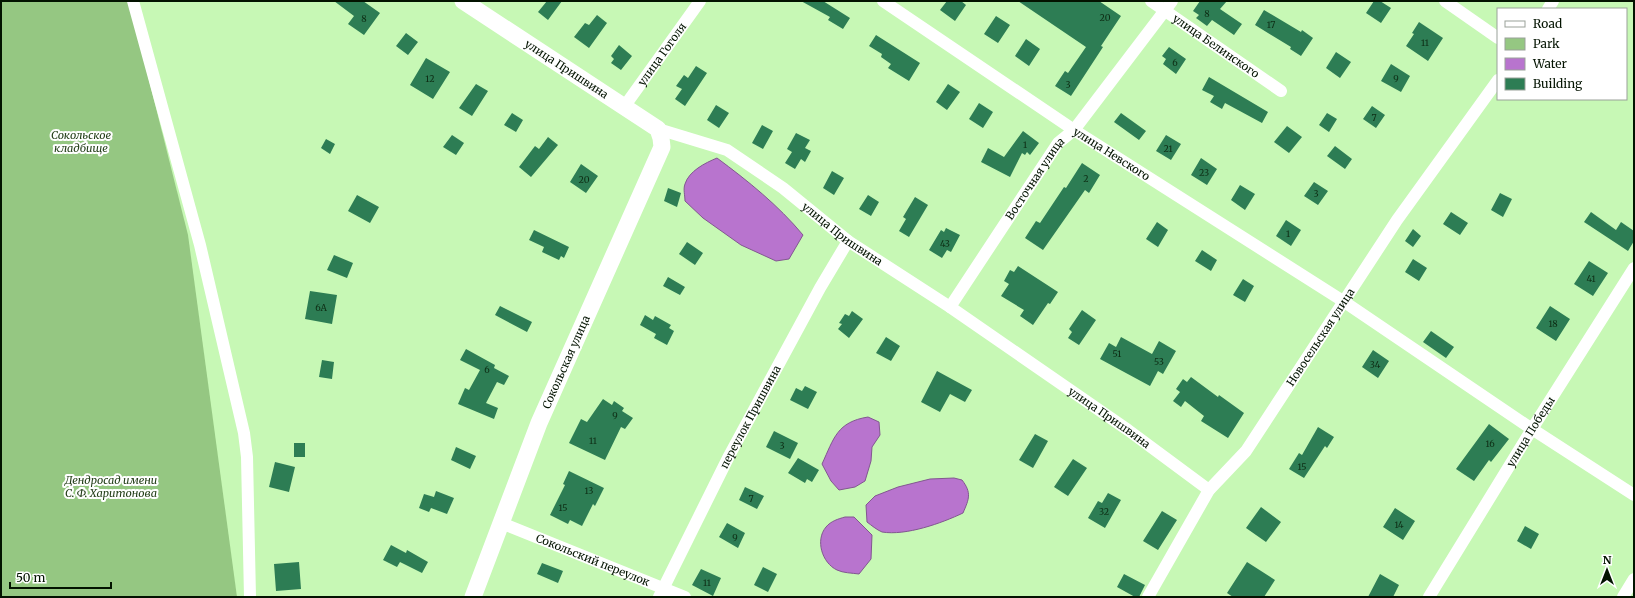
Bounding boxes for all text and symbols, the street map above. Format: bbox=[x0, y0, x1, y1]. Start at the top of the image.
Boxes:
house number: 8 bbox=[1204, 8, 1210, 19]
legend bbox=[1497, 8, 1627, 100]
street label: улица Белинского bbox=[1170, 11, 1262, 81]
house number: 20 bbox=[1100, 12, 1111, 23]
house number: 8 bbox=[361, 13, 367, 24]
text: Road bbox=[1533, 16, 1562, 31]
house number: 17 bbox=[1267, 19, 1275, 30]
street label: улица Гоголя bbox=[635, 20, 689, 88]
text: Park bbox=[1533, 36, 1560, 51]
street label: улица Пришвина bbox=[522, 37, 611, 102]
house number: 11 bbox=[1421, 37, 1429, 48]
text: Water bbox=[1532, 56, 1568, 71]
house number: 6 bbox=[1172, 57, 1178, 68]
house number: 12 bbox=[425, 73, 435, 84]
house number: 9 bbox=[1393, 73, 1399, 84]
text: Building bbox=[1533, 76, 1583, 91]
house number: 3 bbox=[1065, 79, 1071, 90]
house number: 7 bbox=[1371, 112, 1377, 123]
street label: улица Невского bbox=[1071, 124, 1153, 184]
park label: Сокольское кладбище bbox=[51, 128, 111, 155]
street label: Восточная улица bbox=[1002, 134, 1067, 223]
house number: 1 bbox=[1023, 139, 1027, 150]
house number: 21 bbox=[1163, 143, 1173, 154]
house number: 23 bbox=[1199, 167, 1209, 178]
house number: 2 bbox=[1083, 173, 1089, 184]
house number: 20 bbox=[579, 174, 590, 185]
house number: 3 bbox=[1313, 188, 1319, 199]
street label: улица Пришвина bbox=[799, 199, 885, 269]
house number: 1 bbox=[1286, 228, 1290, 239]
house number: 43 bbox=[940, 238, 950, 249]
house number: 41 bbox=[1587, 273, 1595, 284]
street label: Новосельская улица bbox=[1283, 285, 1358, 389]
house number: 6А bbox=[315, 302, 328, 313]
street label: Сокольская улица bbox=[539, 313, 593, 411]
house number: 18 bbox=[1548, 318, 1558, 329]
house number: 51 bbox=[1113, 348, 1121, 359]
house number: 53 bbox=[1154, 356, 1164, 367]
house number: 34 bbox=[1370, 359, 1381, 370]
street label: переулок Пришвина bbox=[717, 363, 784, 471]
house number: 6 bbox=[484, 364, 490, 375]
street label: улица Пришвина bbox=[1066, 384, 1153, 451]
street label: улица Победы bbox=[1503, 393, 1558, 470]
house number: 9 bbox=[612, 410, 618, 421]
house number: 11 bbox=[589, 435, 597, 446]
house number: 16 bbox=[1485, 438, 1495, 449]
house number: 3 bbox=[779, 440, 785, 451]
house number: 15 bbox=[1297, 461, 1307, 472]
park label: Дендросад имени С. Ф. Харитонова bbox=[64, 473, 157, 500]
house number: 13 bbox=[585, 485, 593, 496]
house number: 7 bbox=[748, 493, 754, 504]
house number: 15 bbox=[558, 502, 568, 513]
house number: 32 bbox=[1099, 506, 1109, 517]
house number: 14 bbox=[1394, 519, 1404, 530]
street label: Сокольский переулок bbox=[534, 531, 652, 589]
house number: 9 bbox=[732, 532, 738, 543]
north arrow bbox=[1587, 550, 1627, 590]
text: N bbox=[1603, 553, 1612, 567]
scale bar bbox=[10, 564, 111, 590]
text: 50 m bbox=[16, 570, 45, 585]
house number: 11 bbox=[703, 577, 711, 588]

